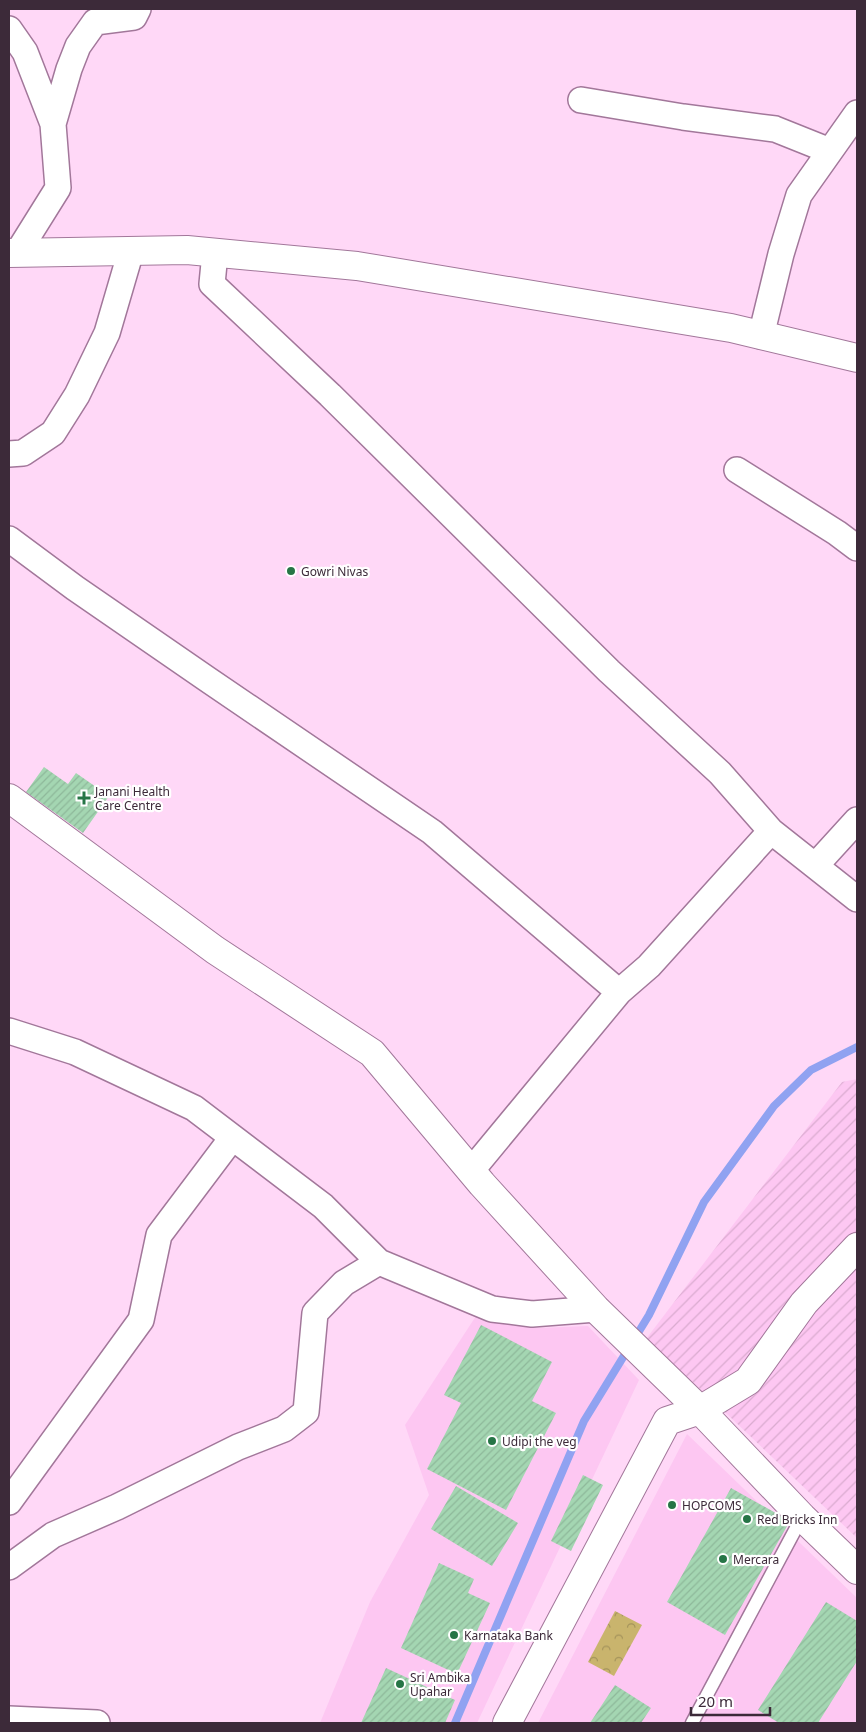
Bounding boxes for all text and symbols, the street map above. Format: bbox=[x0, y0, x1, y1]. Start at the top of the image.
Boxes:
place label: Gowri Nivas bbox=[301, 563, 368, 580]
marker: Gowri Nivas bbox=[285, 565, 297, 577]
place label: Janani Health Care Centre bbox=[94, 783, 170, 814]
marker: Janani Health Care Centre bbox=[77, 791, 91, 805]
place label: Udipi the veg bbox=[502, 1433, 577, 1450]
marker: Udipi the veg bbox=[486, 1435, 498, 1447]
place label: HOPCOMS bbox=[682, 1497, 742, 1514]
marker: HOPCOMS bbox=[666, 1499, 678, 1511]
place label: Red Bricks Inn bbox=[757, 1511, 838, 1528]
marker: Red Bricks Inn bbox=[741, 1513, 753, 1525]
place label: Mercara bbox=[733, 1551, 779, 1568]
marker: Mercara bbox=[717, 1553, 729, 1565]
place label: Karnataka Bank bbox=[464, 1627, 554, 1644]
marker: Karnataka Bank bbox=[448, 1629, 460, 1641]
place label: Sri Ambika Upahar bbox=[410, 1669, 470, 1700]
marker: Sri Ambika Upahar bbox=[394, 1678, 406, 1690]
scale bar bbox=[691, 1684, 770, 1716]
text: 20 m bbox=[698, 1691, 733, 1711]

